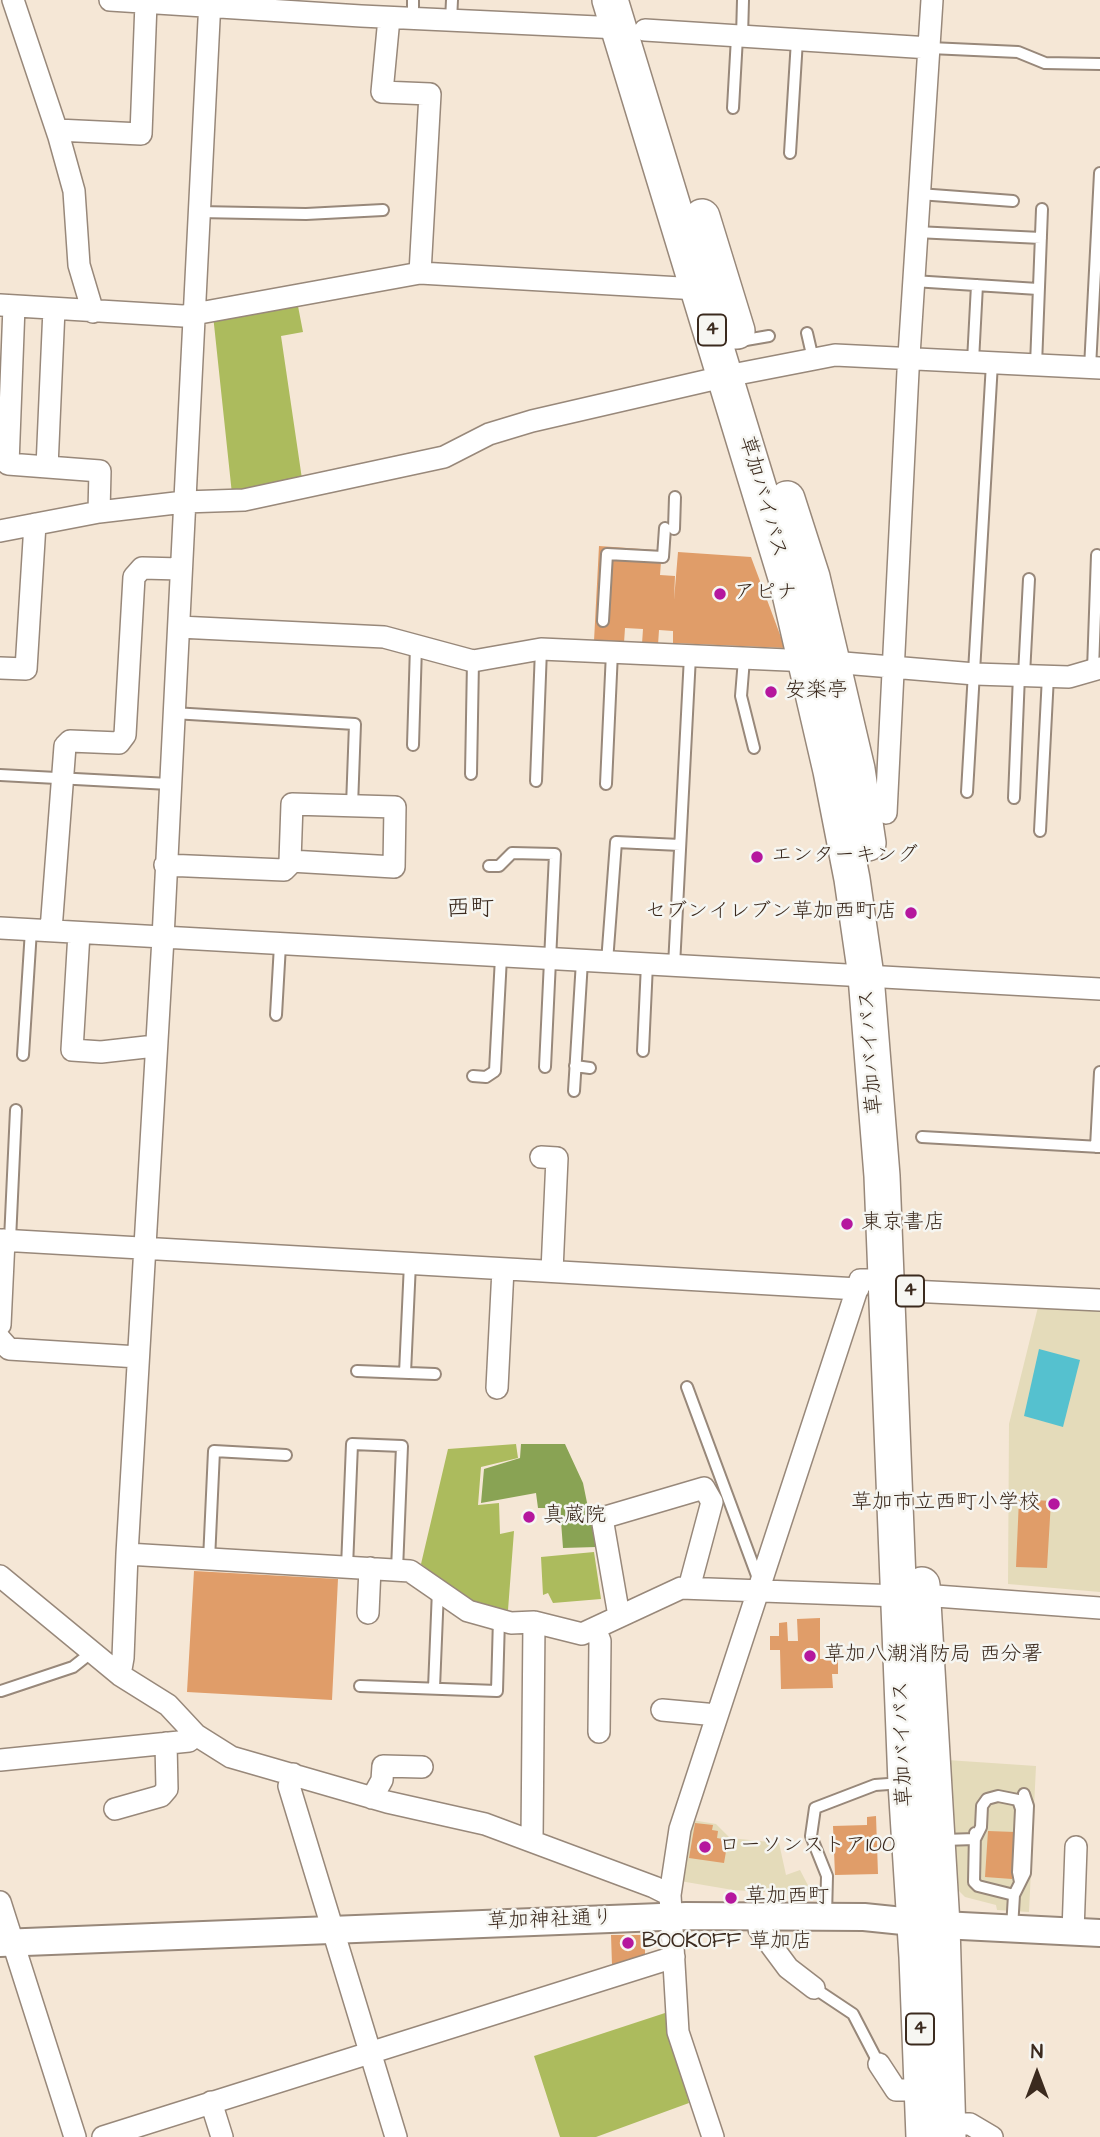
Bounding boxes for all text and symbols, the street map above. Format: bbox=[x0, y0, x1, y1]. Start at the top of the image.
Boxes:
road number: 4 bbox=[698, 314, 726, 346]
street label: 草加バイパス bbox=[733, 433, 791, 561]
place label: アピナ bbox=[734, 581, 797, 607]
marker: アピナ bbox=[712, 586, 728, 602]
place label: 安楽亭 bbox=[785, 679, 848, 705]
marker: 安楽亭 bbox=[763, 684, 779, 700]
place label: エンターキング bbox=[771, 844, 918, 870]
marker: エンターキング bbox=[749, 849, 765, 865]
district label: 西町 bbox=[446, 896, 494, 924]
place label: セブンイレブン草加西町店 bbox=[645, 900, 897, 926]
marker: セブンイレブン草加西町店 bbox=[903, 905, 919, 921]
street label: 草加バイパス bbox=[855, 988, 889, 1116]
place label: 東京書店 bbox=[861, 1211, 945, 1237]
marker: 東京書店 bbox=[839, 1216, 855, 1232]
road number: 4 bbox=[896, 1275, 924, 1306]
place label: 草加市立西町小学校 bbox=[851, 1491, 1040, 1517]
marker: 草加市立西町小学校 bbox=[1046, 1496, 1062, 1512]
place label: 真蔵院 bbox=[543, 1504, 606, 1530]
marker: 真蔵院 bbox=[521, 1509, 537, 1525]
place label: 草加八潮消防局 西分署 bbox=[824, 1643, 1042, 1669]
marker: 草加八潮消防局 西分署 bbox=[802, 1648, 818, 1664]
street label: 草加バイパス bbox=[889, 1681, 919, 1807]
place label: ローソンストア100 bbox=[719, 1834, 895, 1860]
marker: ローソンストア100 bbox=[697, 1839, 713, 1855]
place label: 草加西町 bbox=[745, 1885, 829, 1911]
marker: 草加西町 bbox=[723, 1890, 739, 1906]
street label: 草加神社通り bbox=[487, 1906, 613, 1936]
place label: BOOKOFF 草加店 bbox=[642, 1930, 812, 1956]
marker: BOOKOFF 草加店 bbox=[620, 1935, 636, 1951]
road number: 4 bbox=[906, 2013, 934, 2044]
north arrow bbox=[1002, 2039, 1072, 2109]
text: N bbox=[1031, 2039, 1043, 2066]

